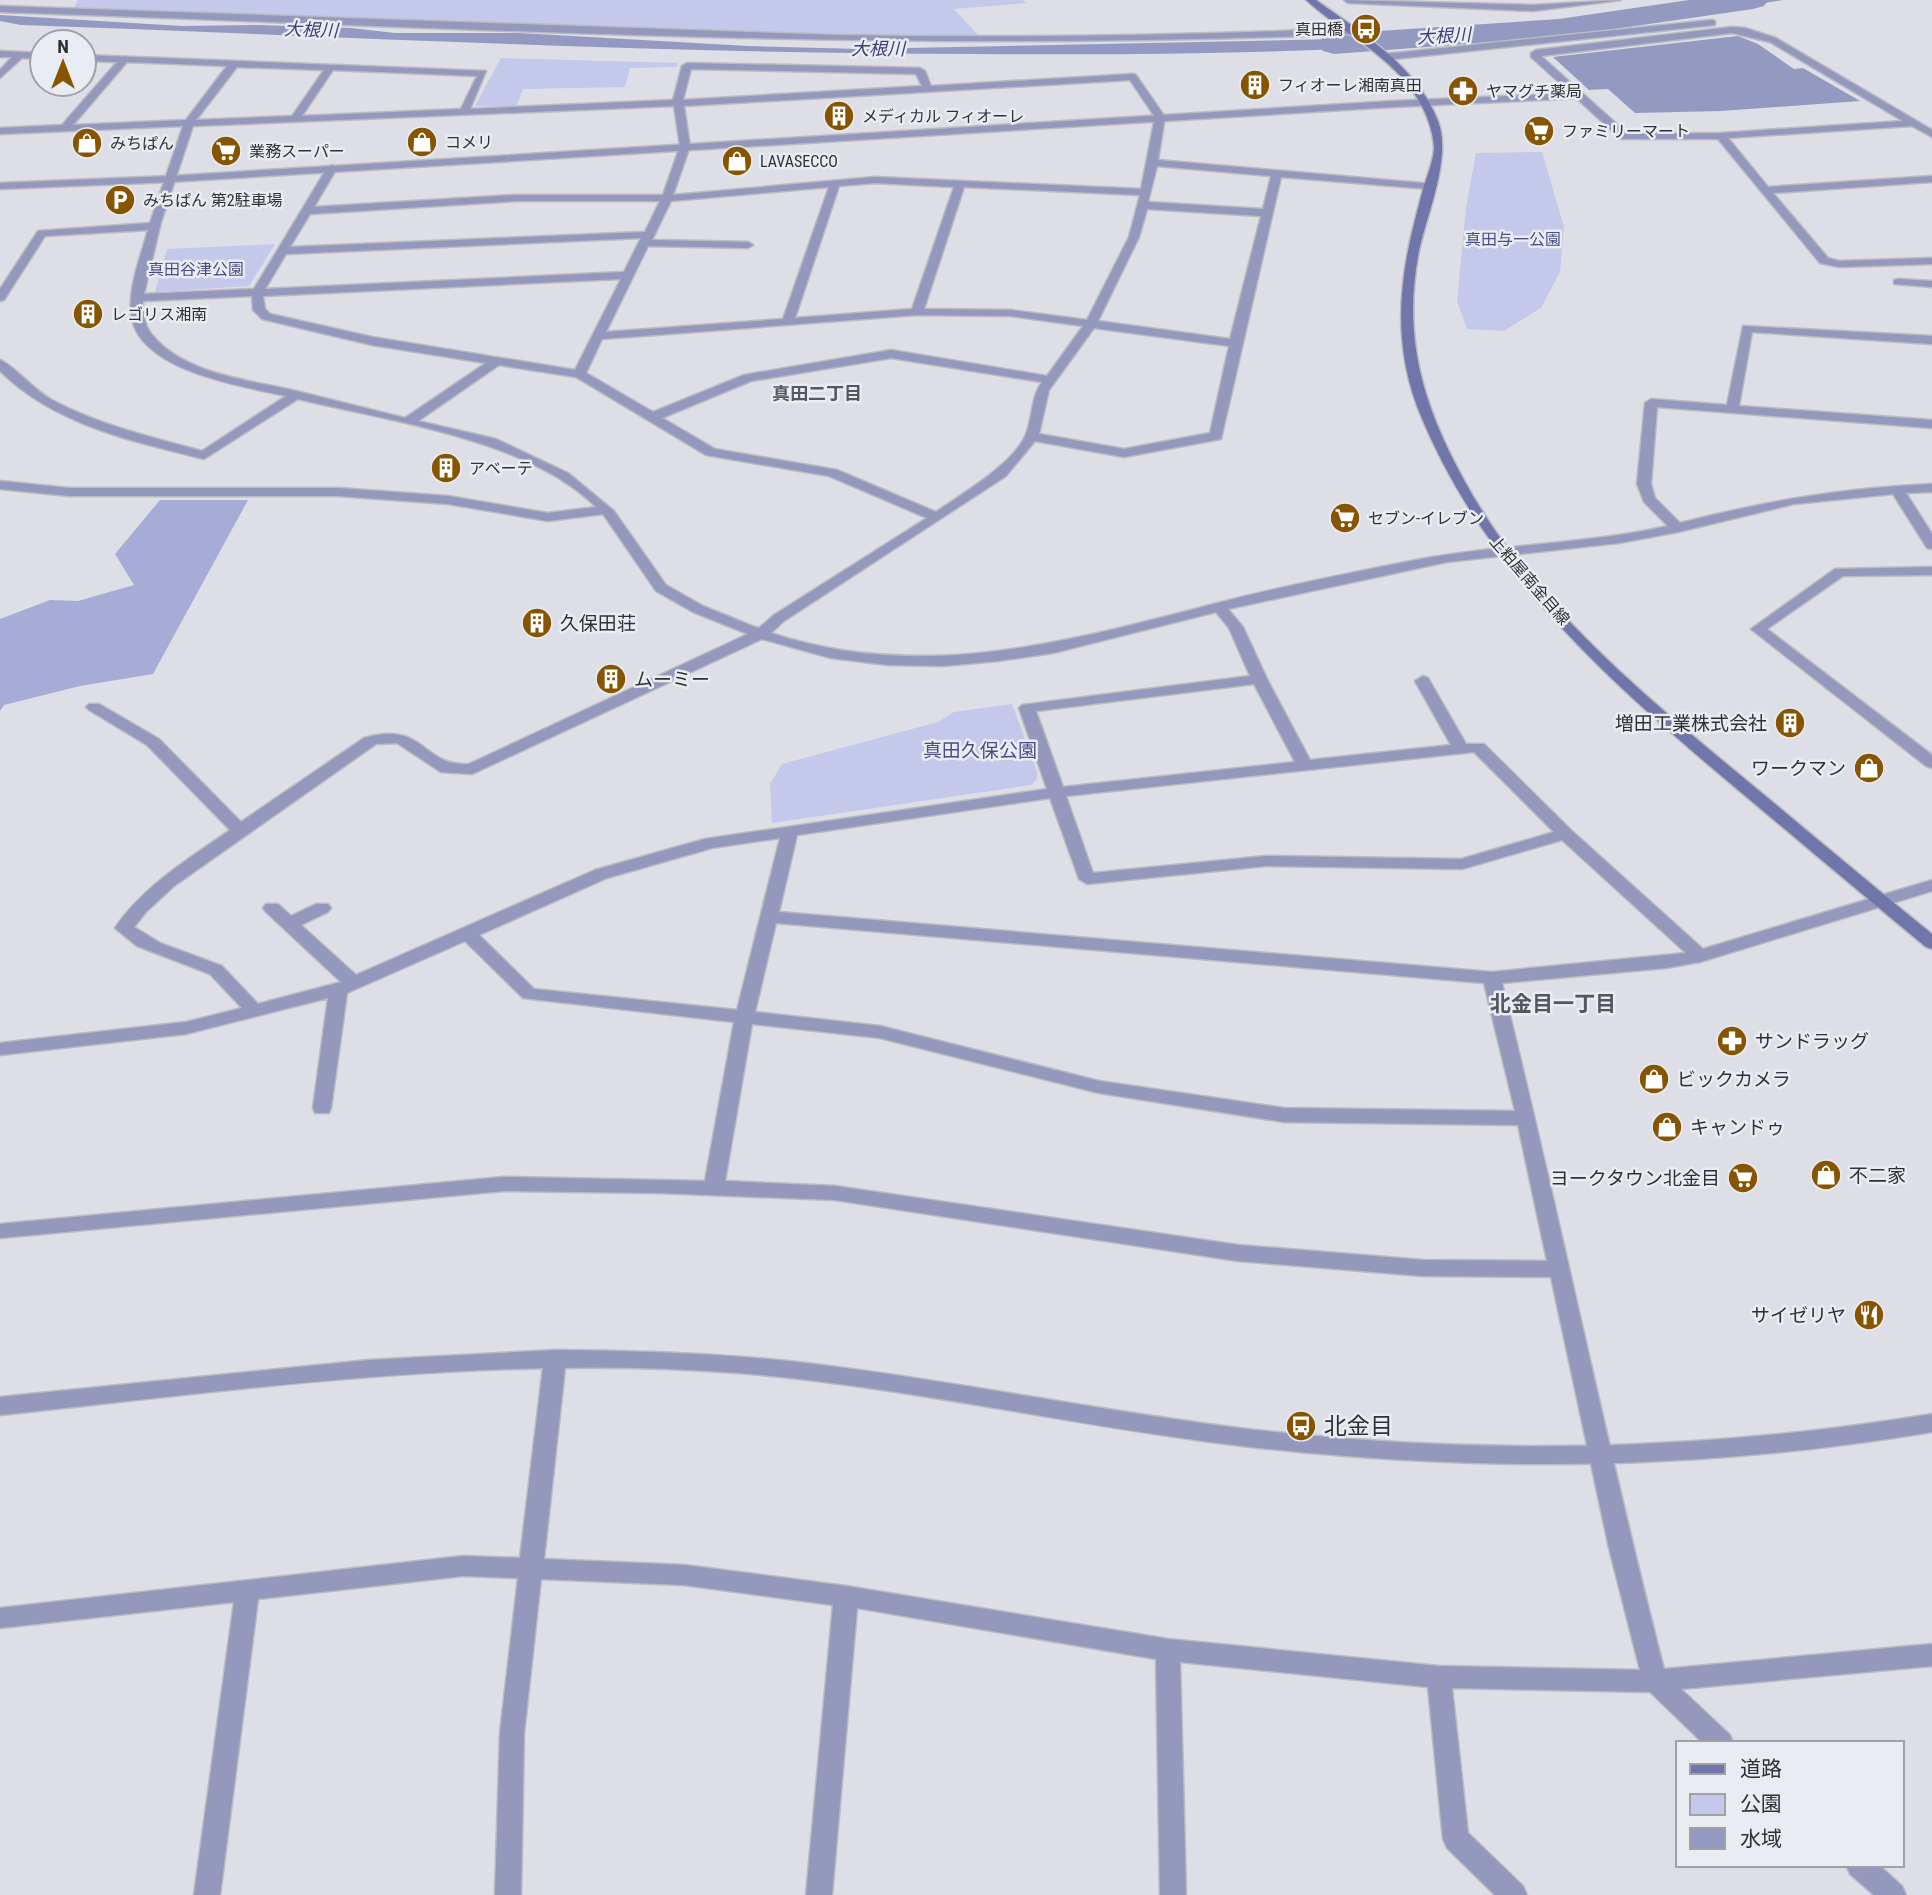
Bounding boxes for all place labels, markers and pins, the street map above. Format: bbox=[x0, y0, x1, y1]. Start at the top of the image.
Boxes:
bus stop icon: 真田橋 bbox=[1349, 12, 1383, 46]
place label: 真田橋 bbox=[1295, 20, 1343, 39]
building icon: フィオーレ湘南真田 bbox=[1238, 68, 1272, 102]
pharmacy icon: ヤマグチ薬局 bbox=[1446, 74, 1480, 108]
place label: フィオーレ湘南真田 bbox=[1278, 76, 1422, 95]
place label: ヤマグチ薬局 bbox=[1486, 82, 1582, 101]
building icon: メディカル フィオーレ bbox=[822, 99, 856, 133]
place label: メディカル フィオーレ bbox=[862, 107, 1024, 126]
supermarket icon: ファミリーマート bbox=[1522, 114, 1556, 148]
place label: ファミリーマート bbox=[1562, 122, 1690, 141]
shop icon: コメリ bbox=[405, 125, 439, 159]
shop icon: みちぱん bbox=[70, 126, 104, 160]
place label: コメリ bbox=[445, 133, 493, 152]
place label: みちぱん bbox=[110, 134, 174, 153]
supermarket icon: 業務スーパー bbox=[209, 134, 243, 168]
place label: 業務スーパー bbox=[249, 142, 345, 161]
shop icon: LAVASECCO bbox=[720, 144, 754, 178]
place label: LAVASECCO bbox=[760, 152, 838, 171]
parking icon: みちぱん 第2駐車場 bbox=[103, 183, 137, 217]
place label: みちぱん 第2駐車場 bbox=[143, 191, 283, 210]
building icon: レゴリス湘南 bbox=[71, 297, 105, 331]
place label: レゴリス湘南 bbox=[111, 305, 207, 324]
building icon: アベーテ bbox=[429, 451, 463, 485]
place label: アベーテ bbox=[469, 459, 533, 478]
supermarket icon: セブン-イレブン bbox=[1328, 501, 1362, 535]
place label: セブン-イレブン bbox=[1368, 509, 1484, 528]
building icon: 久保田荘 bbox=[520, 606, 554, 640]
place label: 久保田荘 bbox=[560, 612, 636, 635]
building icon: ムーミー bbox=[594, 662, 628, 696]
place label: ムーミー bbox=[634, 668, 710, 691]
building icon: 増田工業株式会社 bbox=[1773, 706, 1807, 740]
place label: 増田工業株式会社 bbox=[1615, 712, 1767, 735]
shop icon: ワークマン bbox=[1852, 751, 1886, 785]
place label: ワークマン bbox=[1751, 757, 1846, 780]
pharmacy icon: サンドラッグ bbox=[1715, 1024, 1749, 1058]
place label: サンドラッグ bbox=[1755, 1030, 1869, 1053]
shop icon: ビックカメラ bbox=[1637, 1062, 1671, 1096]
place label: ビックカメラ bbox=[1677, 1068, 1791, 1091]
shop icon: キャンドゥ bbox=[1650, 1110, 1684, 1144]
place label: キャンドゥ bbox=[1690, 1116, 1785, 1139]
shop icon: 不二家 bbox=[1809, 1158, 1843, 1192]
supermarket icon: ヨークタウン北金目 bbox=[1726, 1161, 1760, 1195]
place label: 不二家 bbox=[1849, 1164, 1906, 1187]
place label: ヨークタウン北金目 bbox=[1550, 1167, 1720, 1190]
restaurant icon: サイゼリヤ bbox=[1852, 1298, 1886, 1332]
place label: サイゼリヤ bbox=[1751, 1304, 1846, 1327]
bus stop icon: 北金目 bbox=[1284, 1409, 1318, 1443]
place label: 北金目 bbox=[1324, 1413, 1393, 1440]

